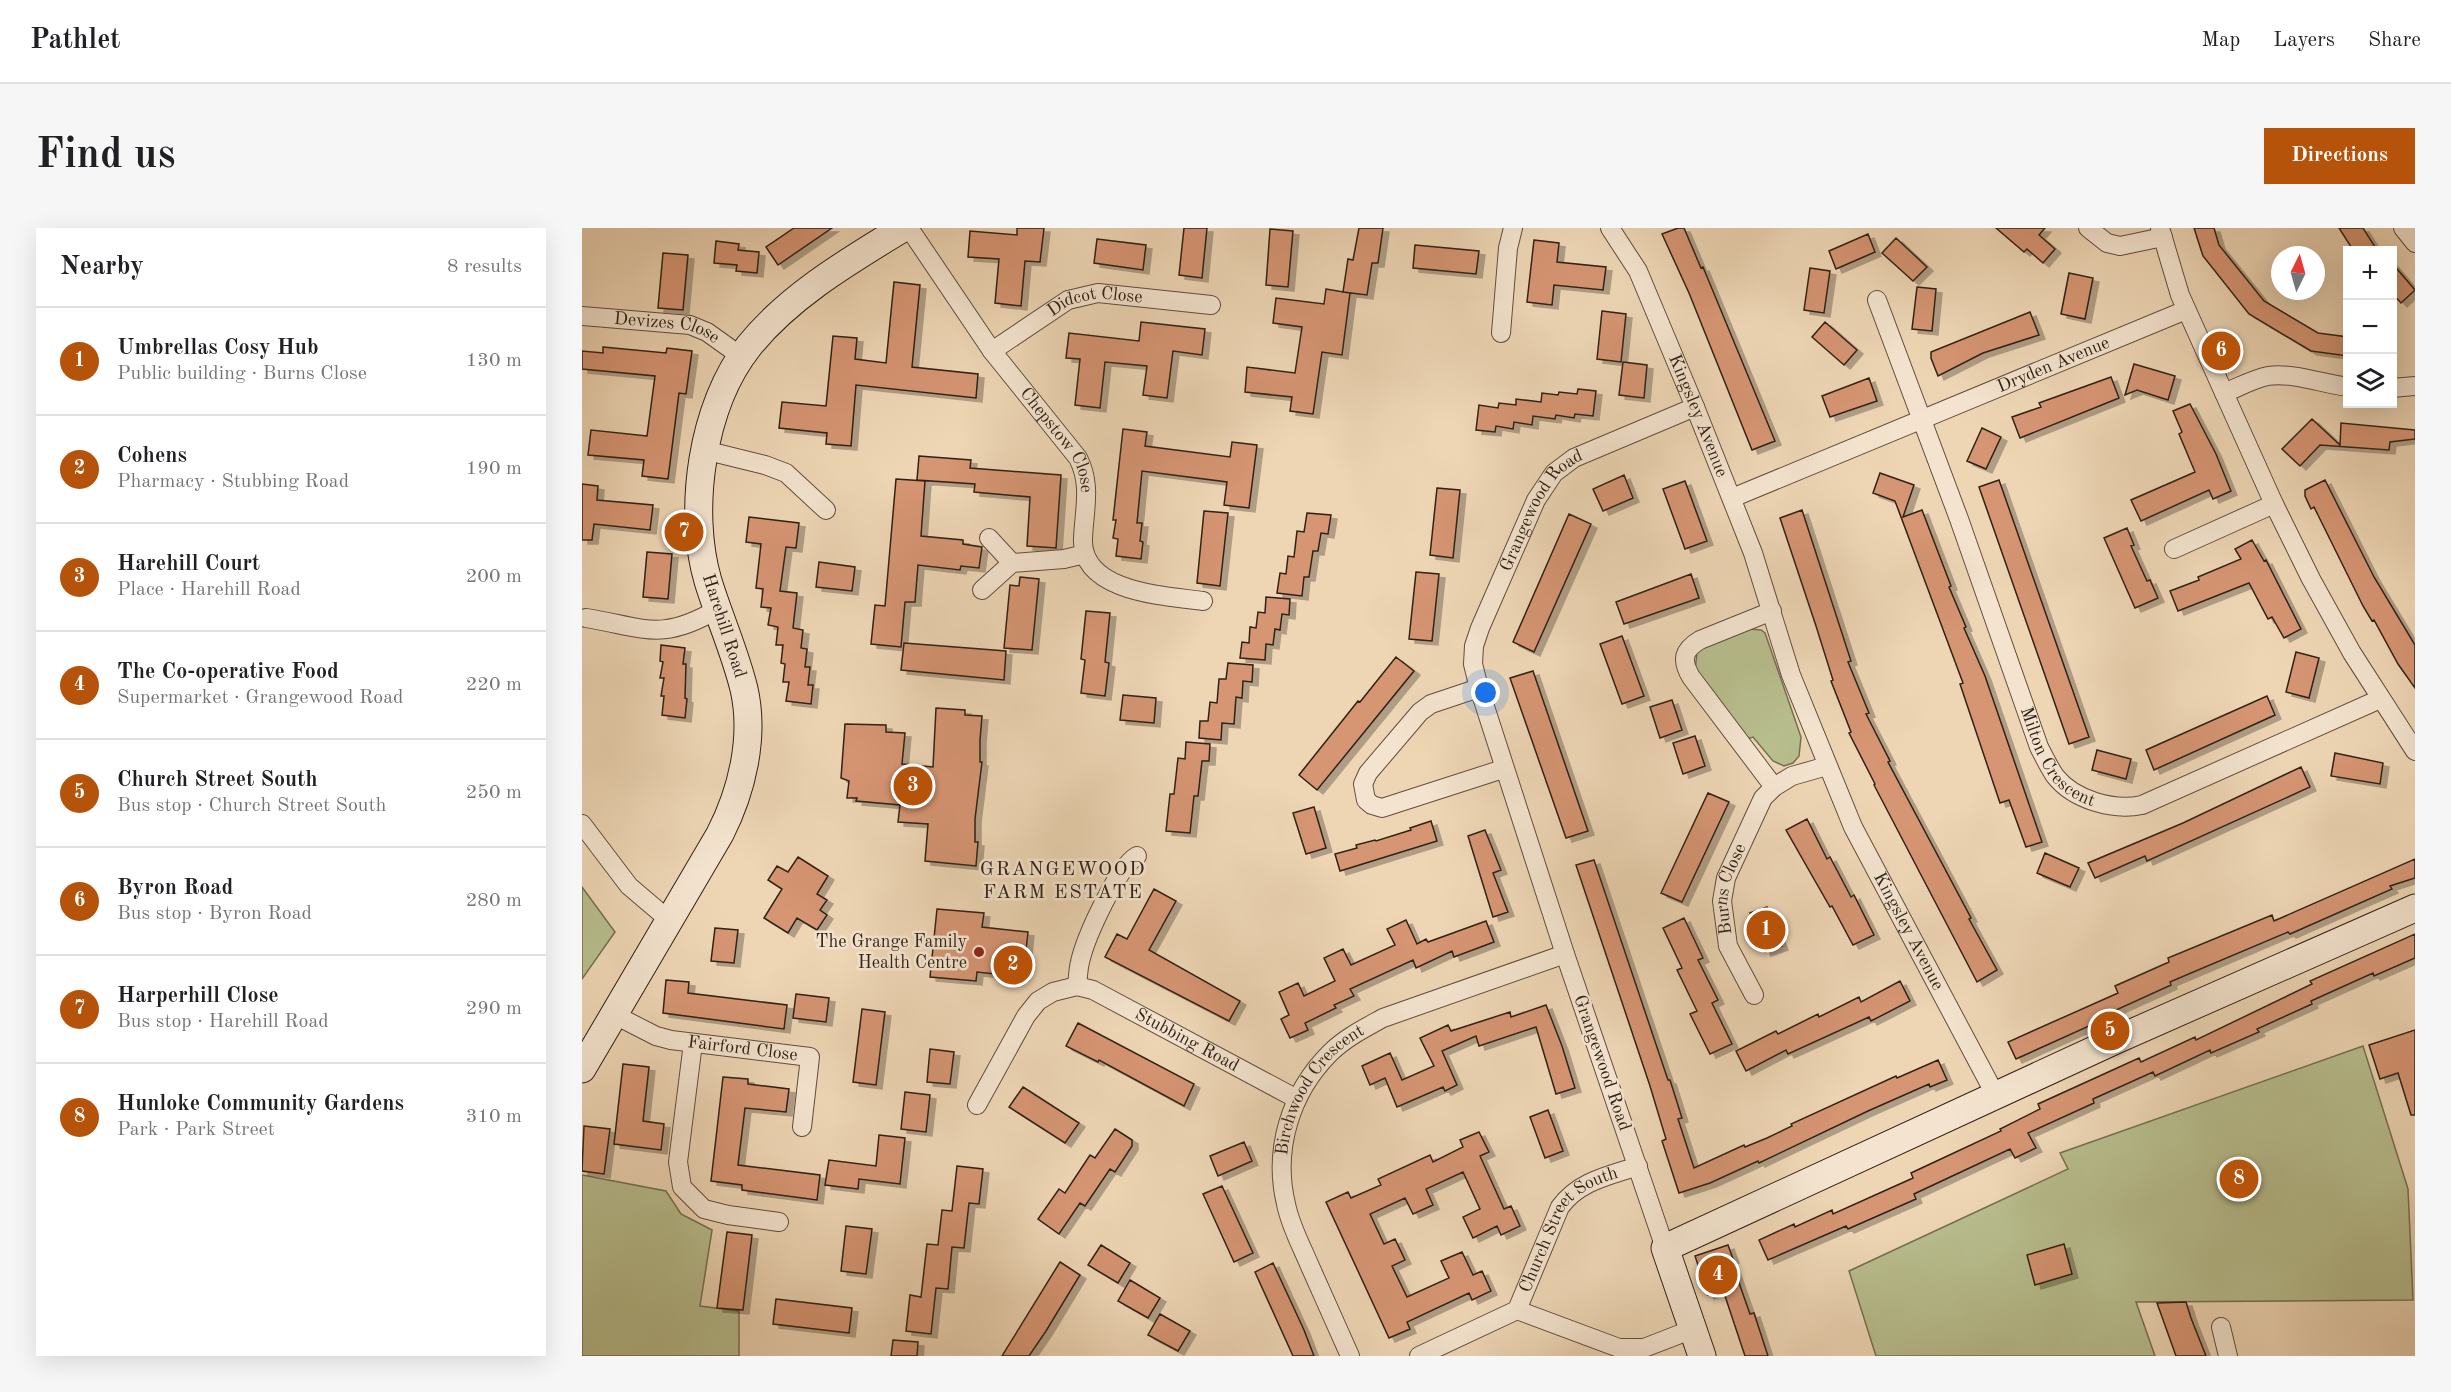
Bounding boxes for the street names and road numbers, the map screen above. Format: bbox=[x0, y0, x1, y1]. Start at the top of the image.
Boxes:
street label: Didcot Close bbox=[1044, 284, 1144, 320]
street label: Devizes Close bbox=[613, 310, 723, 347]
street label: Dryden Avenue bbox=[1995, 334, 2112, 396]
street label: Kingsley Avenue bbox=[1665, 352, 1731, 480]
street label: Chepstow Close bbox=[1016, 384, 1095, 493]
street label: Grangewood Road bbox=[1497, 446, 1585, 574]
street label: Harehill Road bbox=[699, 572, 749, 680]
street label: Milton Crescent bbox=[2017, 705, 2097, 810]
street label: Burns Close bbox=[1712, 841, 1750, 936]
street label: Kingsley Avenue bbox=[1870, 869, 1947, 993]
street label: Grangewood Road bbox=[1570, 993, 1634, 1133]
street label: Stubbing Road bbox=[1132, 1005, 1242, 1075]
street label: Birchwood Crescent bbox=[1273, 1022, 1367, 1156]
street label: Fairford Close bbox=[687, 1033, 799, 1064]
street label: Church Street South bbox=[1516, 1164, 1620, 1295]

